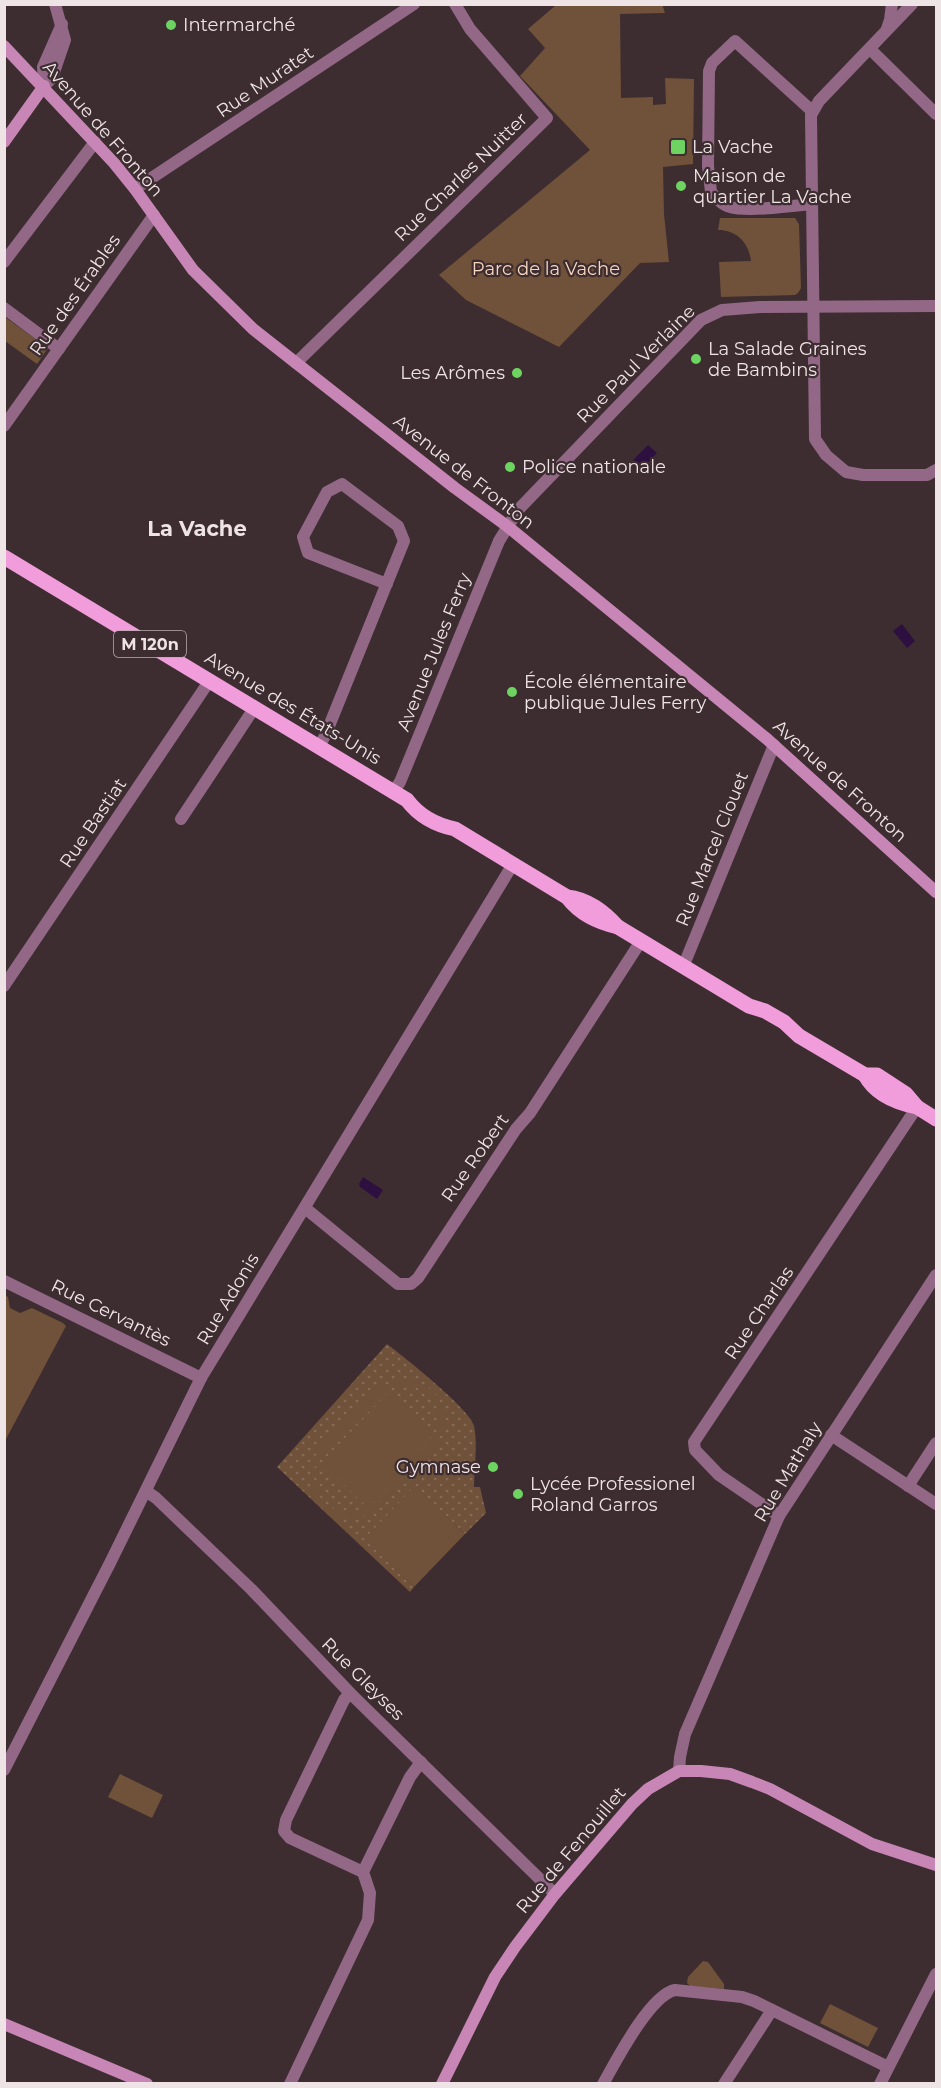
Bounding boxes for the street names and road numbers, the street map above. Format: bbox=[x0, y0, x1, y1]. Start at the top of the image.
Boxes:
street label: Rue Muratet bbox=[212, 41, 318, 123]
street label: Avenue de Fronton bbox=[38, 57, 168, 201]
street label: Rue Charles Nuitter bbox=[390, 108, 532, 246]
street label: Rue des Érables bbox=[25, 230, 125, 360]
street label: Rue Paul Verlaine bbox=[572, 300, 700, 428]
street label: Avenue de Fronton bbox=[389, 410, 539, 534]
street label: Avenue Jules Ferry bbox=[392, 569, 476, 734]
road number: M 120n bbox=[114, 631, 186, 657]
street label: Avenue des États-Unis bbox=[201, 647, 385, 769]
street label: Avenue de Fronton bbox=[769, 715, 911, 847]
street label: Rue Marcel Clouet bbox=[671, 768, 753, 930]
street label: Rue Bastiat bbox=[55, 774, 131, 872]
street label: Rue Robert bbox=[436, 1110, 514, 1206]
street label: Rue Adonis bbox=[192, 1249, 264, 1349]
street label: Rue Charlas bbox=[720, 1262, 798, 1364]
street label: Rue Cervantès bbox=[48, 1275, 175, 1352]
street label: Rue Mathaly bbox=[749, 1418, 827, 1526]
street label: Rue Gleyses bbox=[317, 1633, 409, 1725]
street label: Rue de Fenouillet bbox=[512, 1782, 630, 1918]

